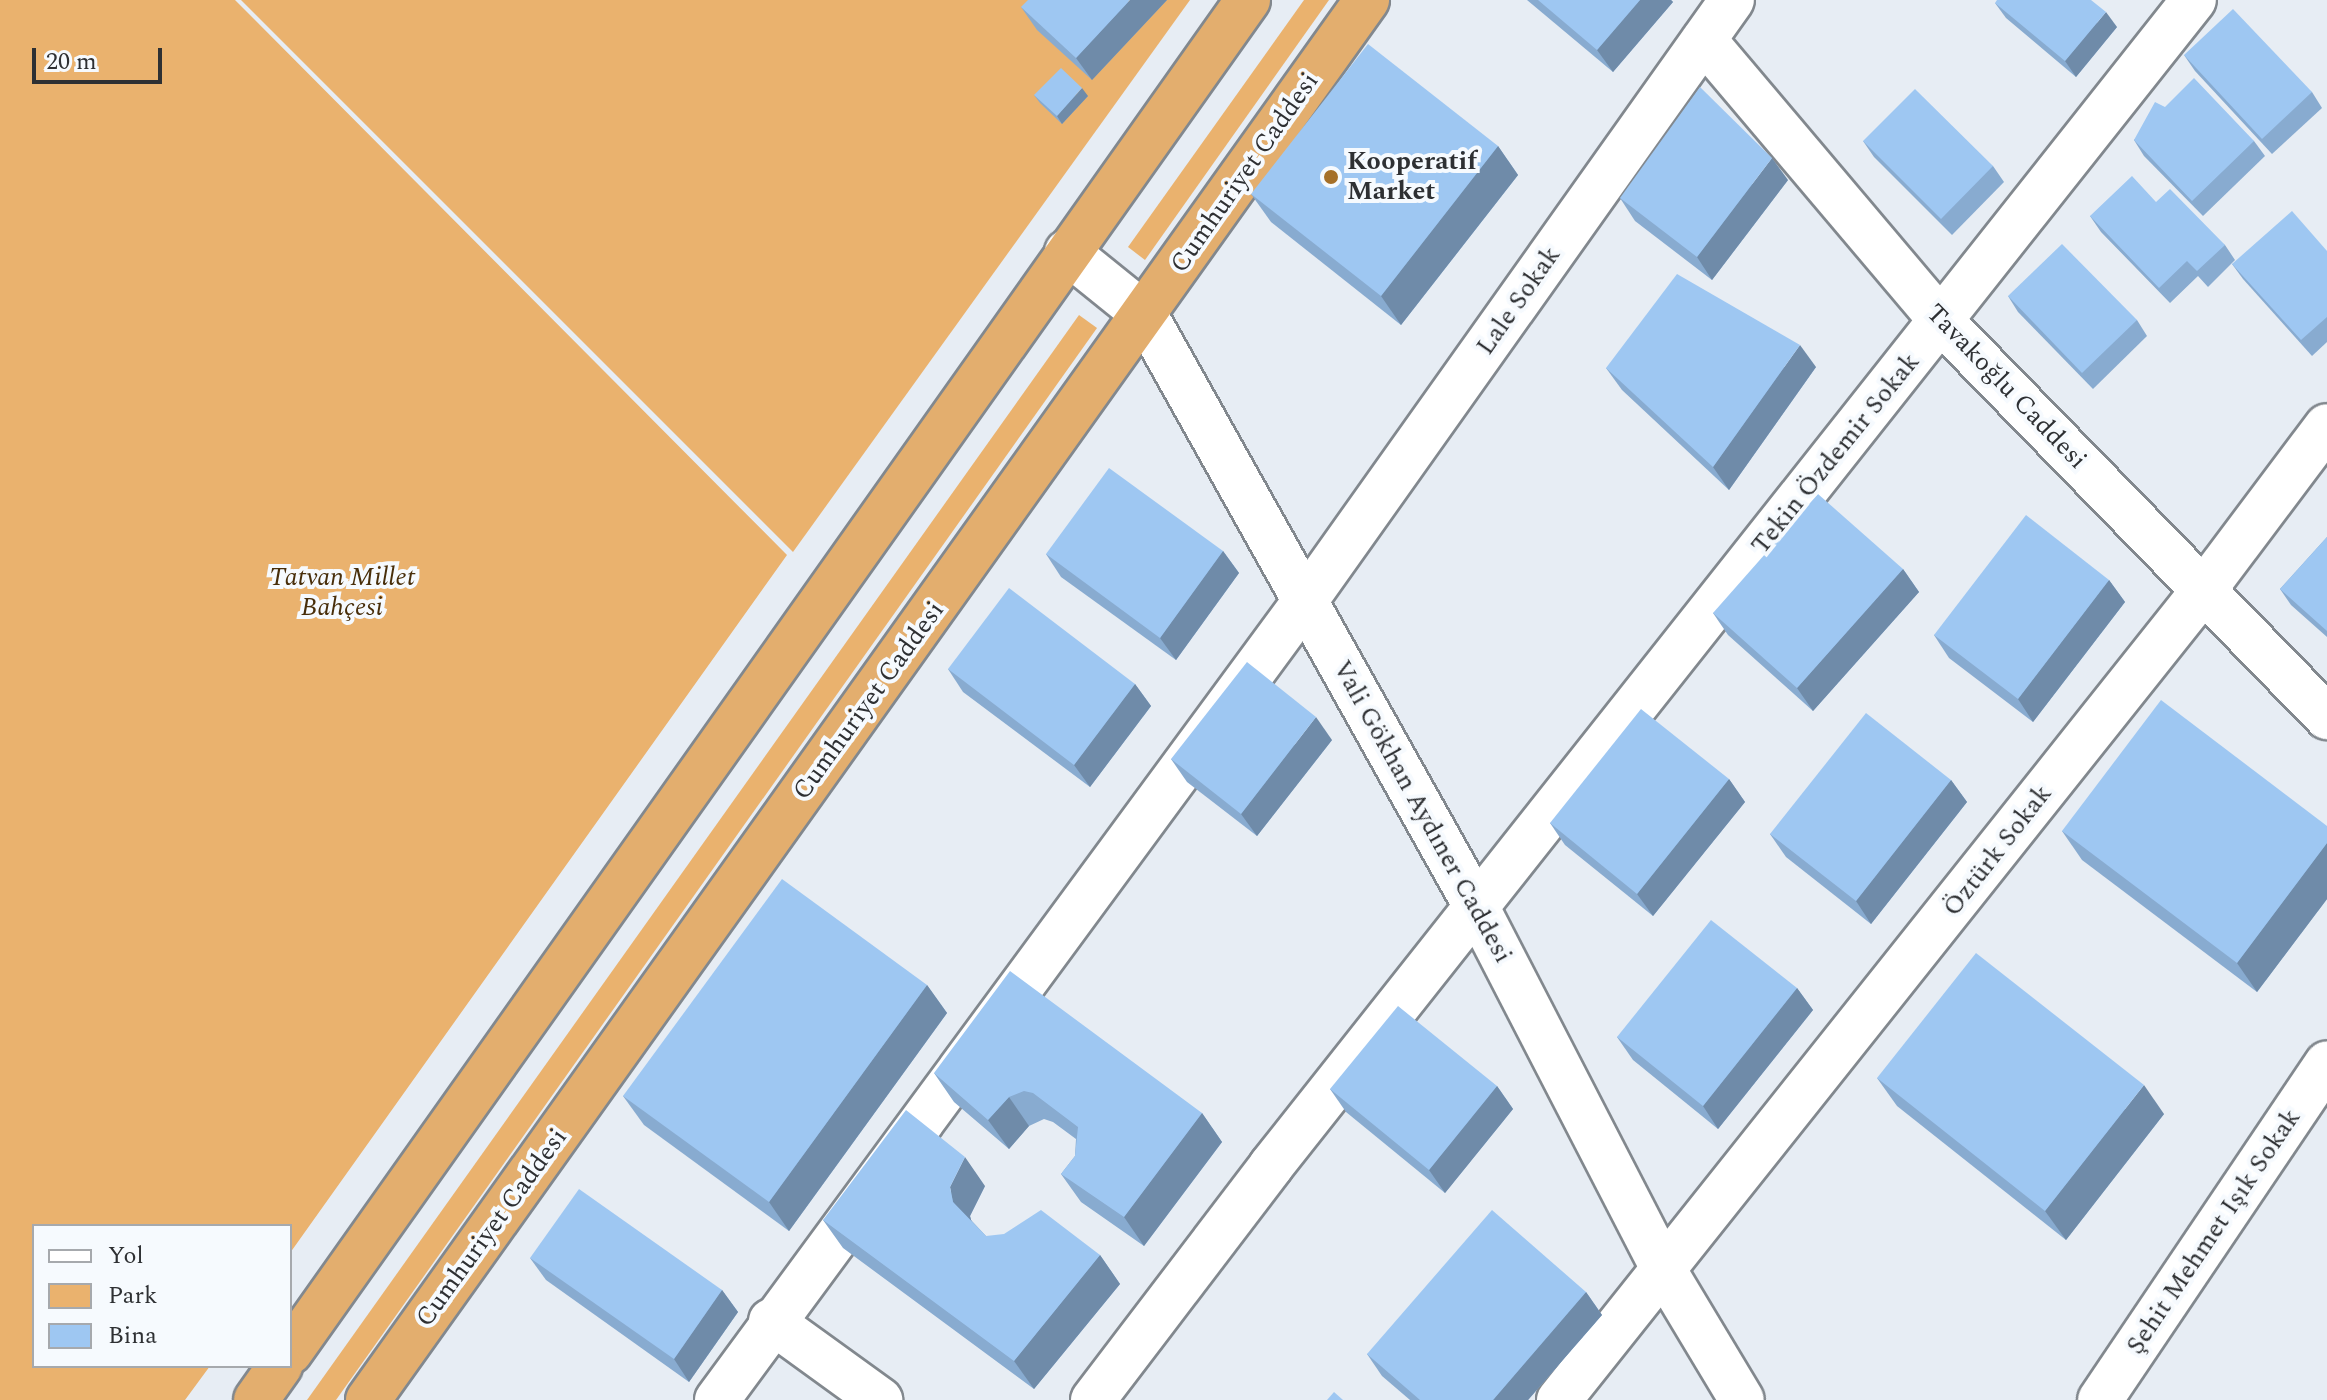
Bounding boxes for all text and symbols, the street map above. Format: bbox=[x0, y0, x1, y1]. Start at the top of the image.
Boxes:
scale bar bbox=[36, 32, 166, 82]
text: 20 m bbox=[46, 44, 97, 80]
street label: Cumhuriyet Caddesi bbox=[1164, 67, 1326, 279]
place label: Kooperatif Market bbox=[1347, 146, 1477, 208]
marker: Kooperatif Market bbox=[1322, 168, 1340, 186]
street label: Lale Sokak bbox=[1470, 241, 1568, 361]
street label: Tavakoğlu Caddesi bbox=[1919, 298, 2093, 476]
street label: Tekin Özdemir Sokak bbox=[1745, 347, 1927, 561]
park label: Tatvan Millet Bahçesi bbox=[269, 562, 415, 624]
street label: Cumhuriyet Caddesi bbox=[787, 596, 951, 806]
street label: Vali Gökhan Aydıner Caddesi bbox=[1326, 655, 1518, 969]
street label: Öztürk Sokak bbox=[1937, 779, 2059, 923]
street label: Şehit Mehmet Işık Sokak bbox=[2120, 1103, 2308, 1361]
street label: Cumhuriyet Caddesi bbox=[410, 1123, 574, 1333]
legend bbox=[32, 1224, 292, 1368]
text: Yol bbox=[108, 1238, 144, 1274]
text: Park bbox=[108, 1278, 158, 1314]
text: Bina bbox=[108, 1318, 157, 1354]

